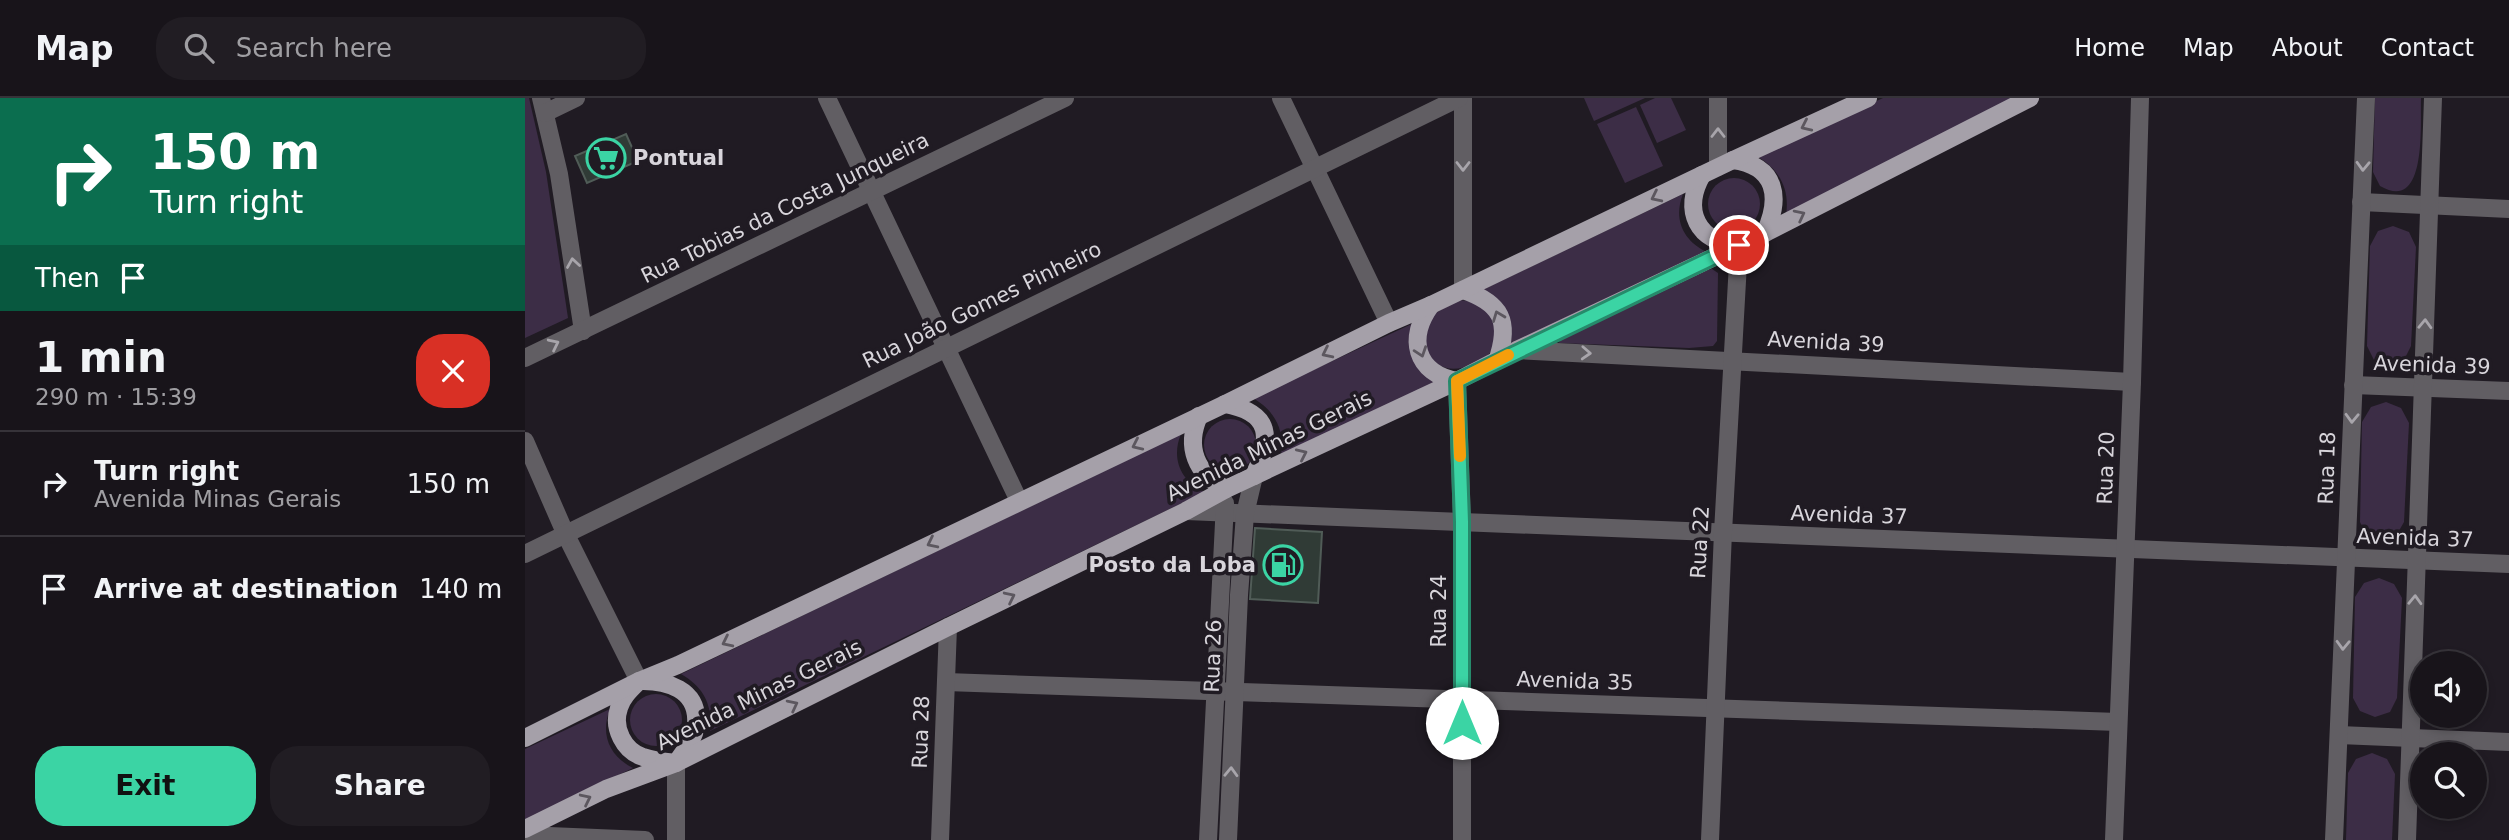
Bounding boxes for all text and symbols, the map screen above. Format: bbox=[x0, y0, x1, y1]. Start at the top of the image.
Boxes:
search box bbox=[156, 17, 646, 80]
text: Map bbox=[35, 29, 114, 68]
icon: search bbox=[180, 29, 218, 67]
text: Search here bbox=[236, 33, 392, 63]
text: Home bbox=[2074, 34, 2145, 62]
text: Map bbox=[2183, 34, 2234, 62]
text: About bbox=[2272, 34, 2343, 62]
text: Contact bbox=[2381, 34, 2474, 62]
one-way arrow bbox=[1801, 118, 1813, 132]
text: 150 m bbox=[150, 124, 320, 181]
icon: right bbox=[35, 126, 126, 217]
one-way arrow bbox=[1710, 127, 1726, 137]
street label: Rua Tobias da Costa Junqueira bbox=[637, 128, 933, 288]
supermarket icon: Pontual bbox=[585, 137, 627, 179]
place label: Pontual bbox=[633, 146, 724, 170]
one-way arrow bbox=[1455, 161, 1471, 172]
one-way arrow bbox=[2355, 161, 2370, 172]
text: Turn right bbox=[150, 183, 303, 221]
one-way arrow bbox=[1651, 189, 1663, 203]
one-way arrow bbox=[1793, 210, 1805, 224]
pin bbox=[1709, 215, 1769, 275]
icon: arrive bbox=[1720, 226, 1758, 264]
street label: Rua João Gomes Pinheiro bbox=[859, 237, 1105, 373]
one-way arrow bbox=[565, 257, 580, 269]
icon: arrive bbox=[114, 259, 152, 297]
text: Then bbox=[35, 263, 100, 293]
one-way arrow bbox=[1492, 311, 1506, 323]
one-way arrow bbox=[2417, 318, 2432, 329]
street label: Avenida 39 bbox=[1767, 327, 1885, 357]
text: 1 min bbox=[35, 333, 167, 382]
button: close bbox=[416, 334, 490, 408]
one-way arrow bbox=[547, 339, 559, 353]
one-way arrow bbox=[1322, 345, 1334, 359]
one-way arrow bbox=[1413, 345, 1427, 357]
one-way arrow bbox=[1580, 346, 1591, 361]
street label: Avenida 39 bbox=[2373, 351, 2491, 379]
text: 290 m · 15:39 bbox=[35, 384, 197, 410]
street label: Avenida Minas Gerais bbox=[1162, 386, 1376, 506]
one-way arrow bbox=[2345, 413, 2360, 424]
street label: Rua 20 bbox=[2093, 431, 2119, 505]
street label: Rua 18 bbox=[2314, 431, 2340, 505]
one-way arrow bbox=[1132, 437, 1144, 451]
one-way arrow bbox=[1295, 448, 1307, 462]
text: Turn right bbox=[94, 456, 239, 486]
icon: right bbox=[35, 465, 73, 503]
text: 150 m bbox=[407, 469, 490, 499]
text: Avenida Minas Gerais bbox=[94, 486, 341, 512]
street label: Avenida 37 bbox=[1790, 501, 1908, 529]
street label: Rua 22 bbox=[1686, 505, 1714, 579]
street label: Avenida 37 bbox=[2356, 524, 2474, 552]
one-way arrow bbox=[927, 535, 939, 549]
fuel station icon: Posto da Loba bbox=[1262, 544, 1304, 586]
place label: Posto da Loba bbox=[1088, 553, 1256, 577]
icon: arrive bbox=[35, 570, 73, 608]
text: Arrive at destination bbox=[94, 574, 398, 604]
text: 140 m bbox=[419, 574, 502, 604]
street label: Rua 24 bbox=[1427, 574, 1451, 648]
one-way arrow bbox=[1003, 591, 1015, 605]
one-way arrow bbox=[2407, 595, 2423, 605]
street label: Rua 26 bbox=[1200, 619, 1226, 693]
one-way arrow bbox=[722, 633, 734, 647]
street label: Avenida Minas Gerais bbox=[652, 635, 866, 755]
one-way arrow bbox=[2335, 640, 2350, 651]
map controls bbox=[2410, 651, 2487, 819]
button: sound bbox=[2410, 651, 2487, 728]
street label: Avenida 35 bbox=[1516, 667, 1634, 695]
position arrow bbox=[1425, 686, 1499, 760]
street label: Rua 28 bbox=[908, 695, 934, 769]
one-way arrow bbox=[786, 699, 798, 713]
button: search bbox=[2410, 742, 2487, 819]
button: Exit bbox=[35, 746, 256, 826]
button: Share bbox=[270, 746, 490, 826]
one-way arrow bbox=[1224, 766, 1239, 777]
one-way arrow bbox=[579, 793, 591, 807]

